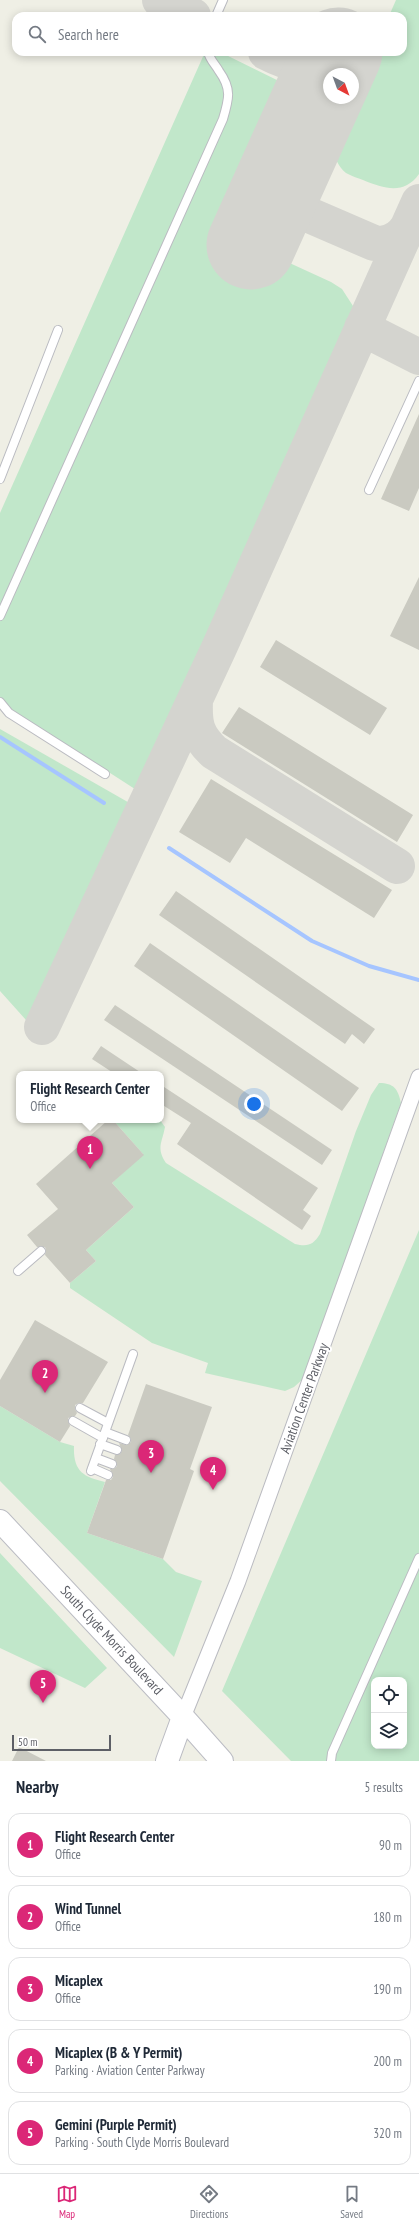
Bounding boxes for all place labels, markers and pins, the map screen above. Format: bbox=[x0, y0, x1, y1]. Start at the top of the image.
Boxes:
pin: 1 bbox=[77, 1136, 103, 1169]
pin: 2 bbox=[32, 1360, 58, 1393]
pin: 3 bbox=[138, 1440, 164, 1473]
pin: 4 bbox=[200, 1457, 226, 1490]
pin: 5 bbox=[30, 1670, 56, 1703]

